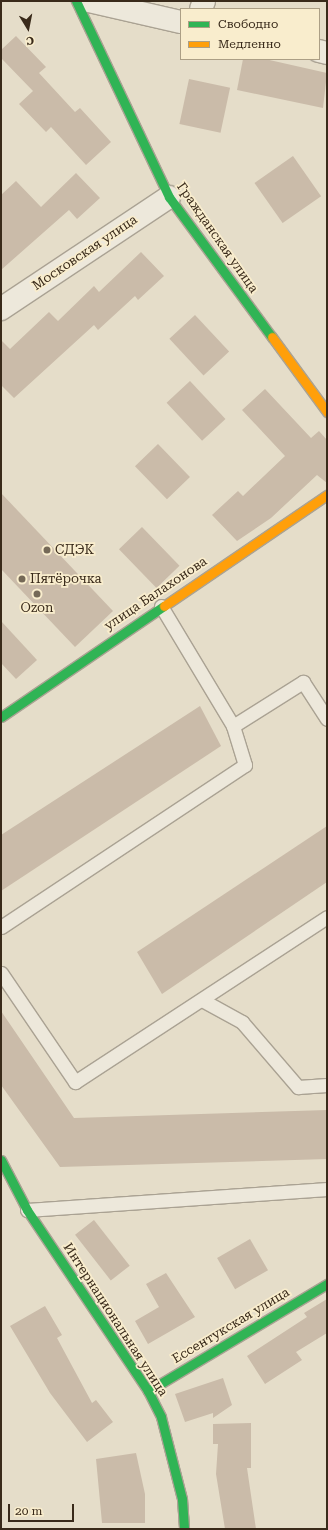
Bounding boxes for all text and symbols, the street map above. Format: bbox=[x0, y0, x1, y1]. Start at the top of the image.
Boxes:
north arrow bbox=[8, 8, 48, 48]
legend bbox=[180, 8, 320, 60]
text: Свободно bbox=[218, 17, 278, 31]
text: С bbox=[25, 33, 35, 47]
text: Медленно bbox=[218, 37, 281, 51]
street label: Гражданская улица bbox=[173, 180, 261, 296]
street label: Московская улица bbox=[30, 212, 140, 294]
place label: СДЭК bbox=[55, 542, 94, 558]
marker: СДЭК bbox=[42, 545, 52, 555]
street label: улица Балахонова bbox=[102, 554, 210, 634]
place label: Пятёрочка bbox=[30, 571, 102, 587]
marker: Пятёрочка bbox=[17, 574, 27, 584]
marker: Ozon bbox=[32, 589, 42, 599]
place label: Ozon bbox=[21, 600, 53, 616]
street label: Интернациональная улица bbox=[60, 1240, 170, 1400]
street label: Ессентукская улица bbox=[170, 1285, 292, 1367]
scale bar bbox=[10, 1496, 76, 1522]
text: 20 m bbox=[15, 1504, 42, 1518]

